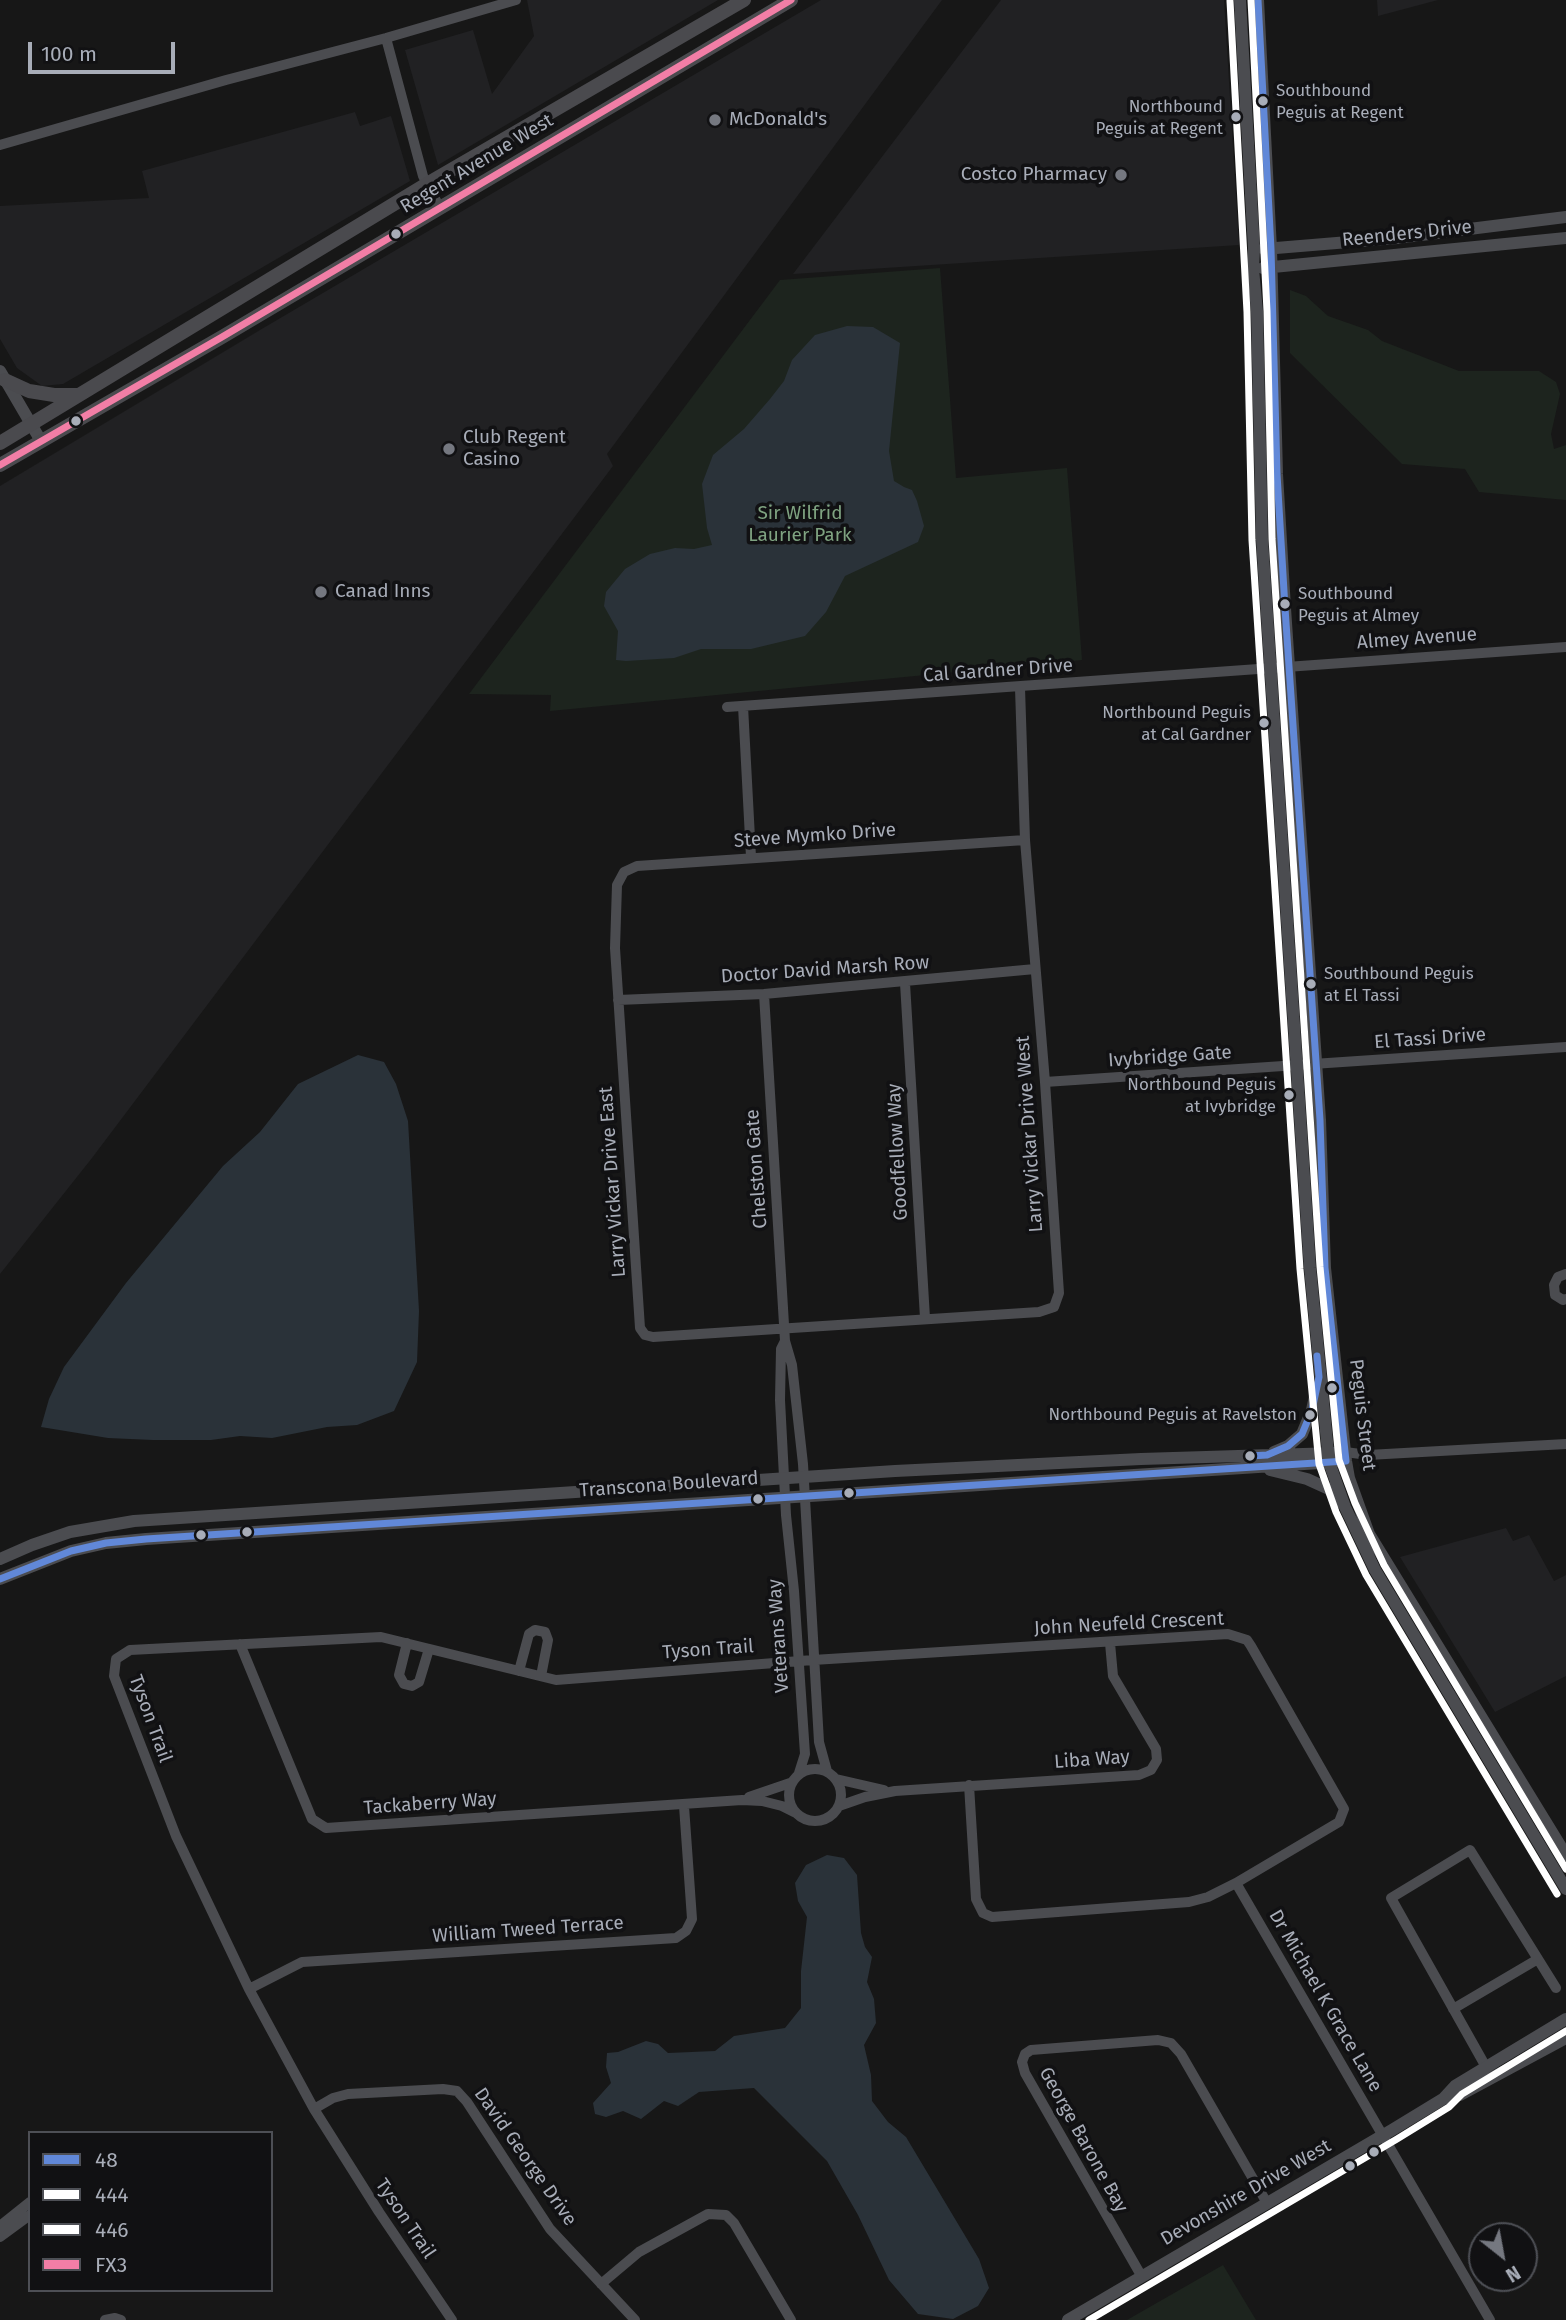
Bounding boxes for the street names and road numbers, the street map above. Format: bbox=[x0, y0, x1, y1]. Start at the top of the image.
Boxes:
street label: Regent Avenue West bbox=[396, 109, 558, 219]
street label: Reenders Drive bbox=[1341, 216, 1473, 252]
street label: Almey Avenue bbox=[1356, 623, 1478, 655]
street label: Cal Gardner Drive bbox=[922, 654, 1074, 688]
street label: Steve Mymko Drive bbox=[733, 819, 897, 853]
street label: Doctor David Marsh Row bbox=[720, 951, 930, 989]
street label: El Tassi Drive bbox=[1373, 1024, 1487, 1054]
street label: Larry Vickar Drive West bbox=[1012, 1035, 1048, 1233]
street label: Ivybridge Gate bbox=[1107, 1041, 1233, 1073]
street label: Goodfellow Way bbox=[883, 1083, 913, 1221]
street label: Larry Vickar Drive East bbox=[595, 1086, 631, 1278]
street label: Chelston Gate bbox=[741, 1109, 773, 1229]
street label: Peguis Street bbox=[1344, 1358, 1380, 1472]
street label: Transcona Boulevard bbox=[579, 1467, 759, 1503]
street label: Veterans Way bbox=[764, 1578, 794, 1694]
street label: John Neufeld Crescent bbox=[1033, 1608, 1225, 1640]
street label: Tyson Trail bbox=[662, 1635, 754, 1665]
street label: Tyson Trail bbox=[124, 1672, 176, 1766]
street label: Liba Way bbox=[1053, 1746, 1131, 1774]
street label: Tackaberry Way bbox=[363, 1788, 497, 1820]
street label: Dr Michael K Grace Lane bbox=[1263, 1906, 1387, 2096]
street label: William Tweed Terrace bbox=[432, 1912, 624, 1948]
street label: George Barone Bay bbox=[1034, 2063, 1132, 2217]
street label: David George Drive bbox=[469, 2084, 581, 2230]
street label: Devonshire Drive West bbox=[1157, 2135, 1335, 2251]
street label: Tyson Trail bbox=[370, 2175, 440, 2263]

